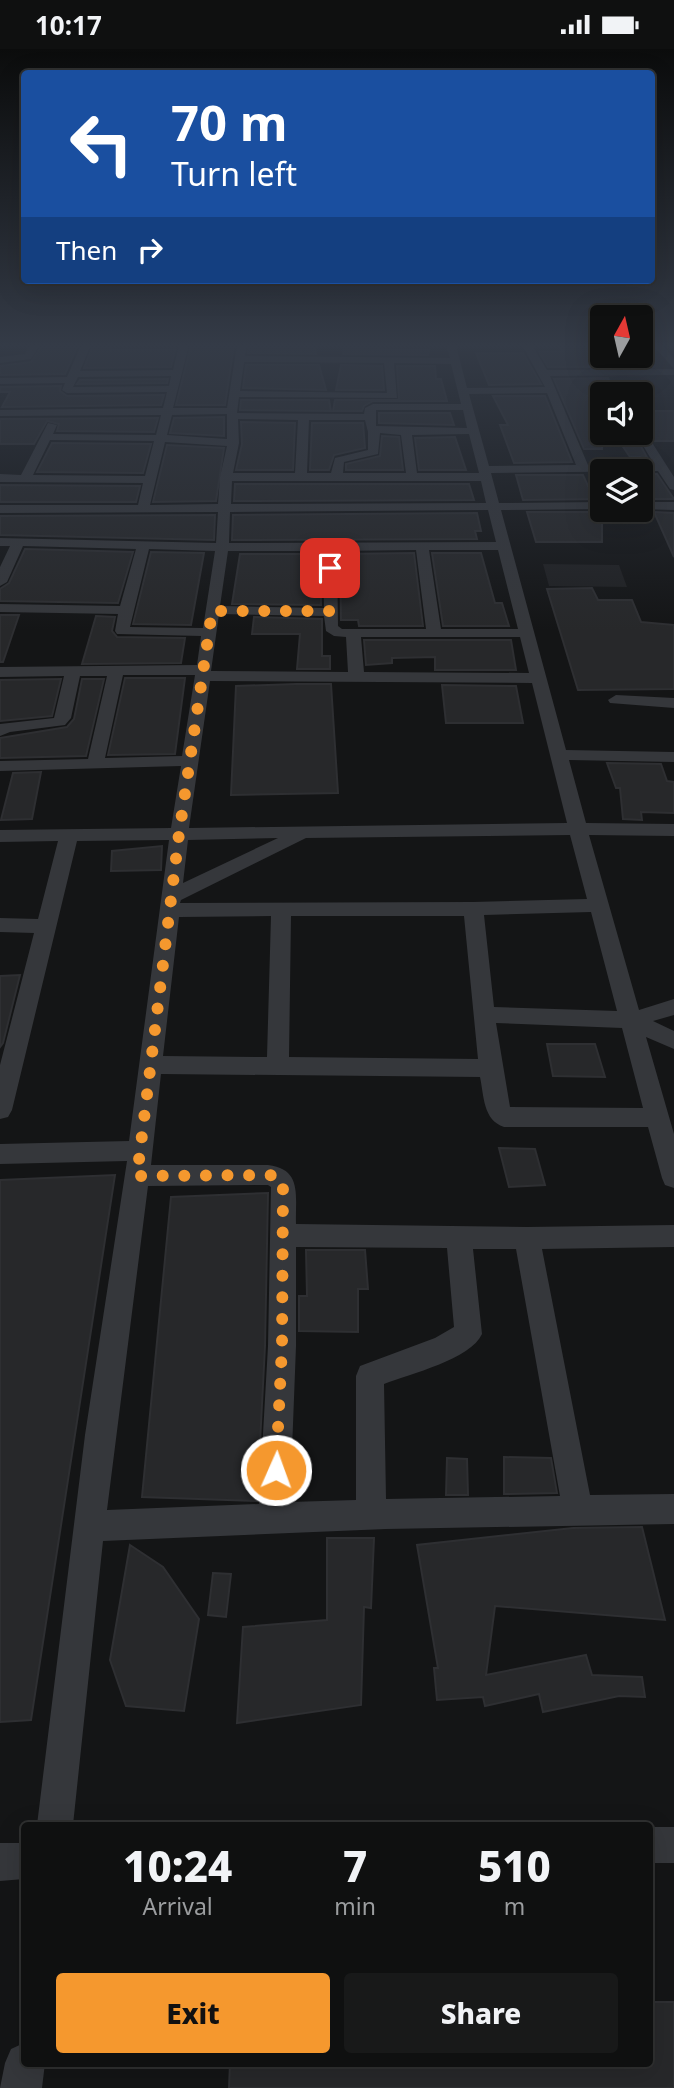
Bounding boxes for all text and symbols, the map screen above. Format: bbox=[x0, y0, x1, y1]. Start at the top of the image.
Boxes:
text: 10:17 bbox=[35, 7, 102, 43]
text: 70 m bbox=[171, 89, 288, 155]
icon: left bbox=[56, 98, 147, 189]
text: Turn left bbox=[171, 152, 297, 195]
icon: right bbox=[131, 231, 169, 269]
text: Then bbox=[56, 232, 117, 268]
north arrow bbox=[590, 305, 653, 367]
map controls bbox=[590, 305, 653, 522]
button: sound bbox=[590, 382, 653, 445]
button: layers bbox=[590, 459, 653, 522]
pin bbox=[300, 538, 360, 598]
icon: arrive bbox=[311, 549, 349, 587]
position arrow bbox=[239, 1433, 313, 1507]
text: 10:24 bbox=[123, 1837, 232, 1894]
text: 7 bbox=[343, 1837, 367, 1894]
text: 510 bbox=[478, 1837, 551, 1894]
text: Arrival bbox=[143, 1890, 213, 1922]
text: min bbox=[334, 1890, 376, 1922]
text: m bbox=[504, 1890, 525, 1922]
button: Exit bbox=[56, 1973, 330, 2053]
button: Share bbox=[344, 1973, 618, 2053]

